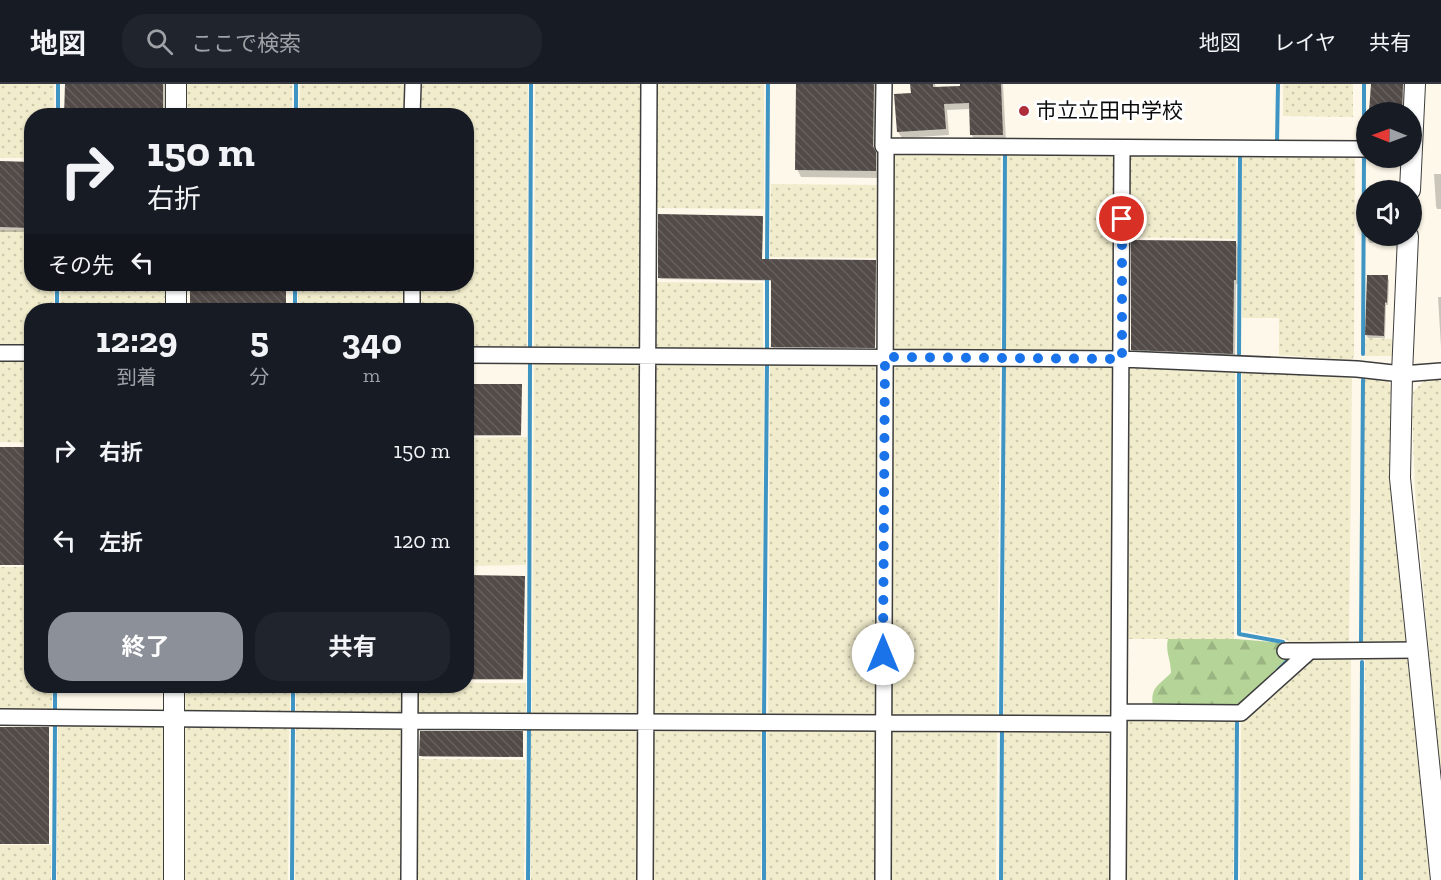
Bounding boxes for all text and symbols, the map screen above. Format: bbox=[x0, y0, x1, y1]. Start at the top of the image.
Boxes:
search box bbox=[122, 14, 542, 68]
icon: search bbox=[143, 25, 176, 58]
text: 地図 bbox=[30, 27, 86, 60]
text: ここで検索 bbox=[191, 30, 301, 57]
text: 地図 bbox=[1199, 30, 1241, 55]
text: レイヤ bbox=[1274, 30, 1336, 55]
text: 共有 bbox=[1369, 30, 1411, 55]
place label: 市立立田中学校 bbox=[1036, 98, 1183, 123]
north arrow bbox=[1356, 102, 1422, 168]
map controls bbox=[1356, 102, 1422, 246]
marker: 市立立田中学校 bbox=[1017, 104, 1031, 118]
text: 150 m bbox=[147, 126, 255, 177]
icon: right bbox=[48, 132, 126, 210]
button: sound bbox=[1356, 180, 1422, 246]
text: 右折 bbox=[147, 183, 201, 215]
pin bbox=[1096, 193, 1147, 244]
icon: arrive bbox=[1105, 202, 1138, 235]
icon: left bbox=[126, 246, 159, 279]
text: その先 bbox=[48, 252, 114, 279]
text: 12:29 bbox=[96, 318, 177, 361]
text: 5 bbox=[250, 318, 269, 361]
text: 340 bbox=[342, 320, 402, 363]
text: m bbox=[363, 363, 380, 387]
text: 到着 bbox=[117, 365, 157, 389]
text: 分 bbox=[249, 365, 269, 389]
icon: right bbox=[48, 434, 81, 467]
text: 150 m bbox=[394, 437, 450, 464]
text: 右折 bbox=[99, 439, 143, 466]
icon: left bbox=[48, 524, 81, 557]
text: 120 m bbox=[394, 527, 450, 554]
text: 左折 bbox=[99, 529, 143, 556]
button: 終了 bbox=[48, 612, 243, 681]
button: 共有 bbox=[255, 612, 450, 681]
position arrow bbox=[851, 622, 915, 686]

